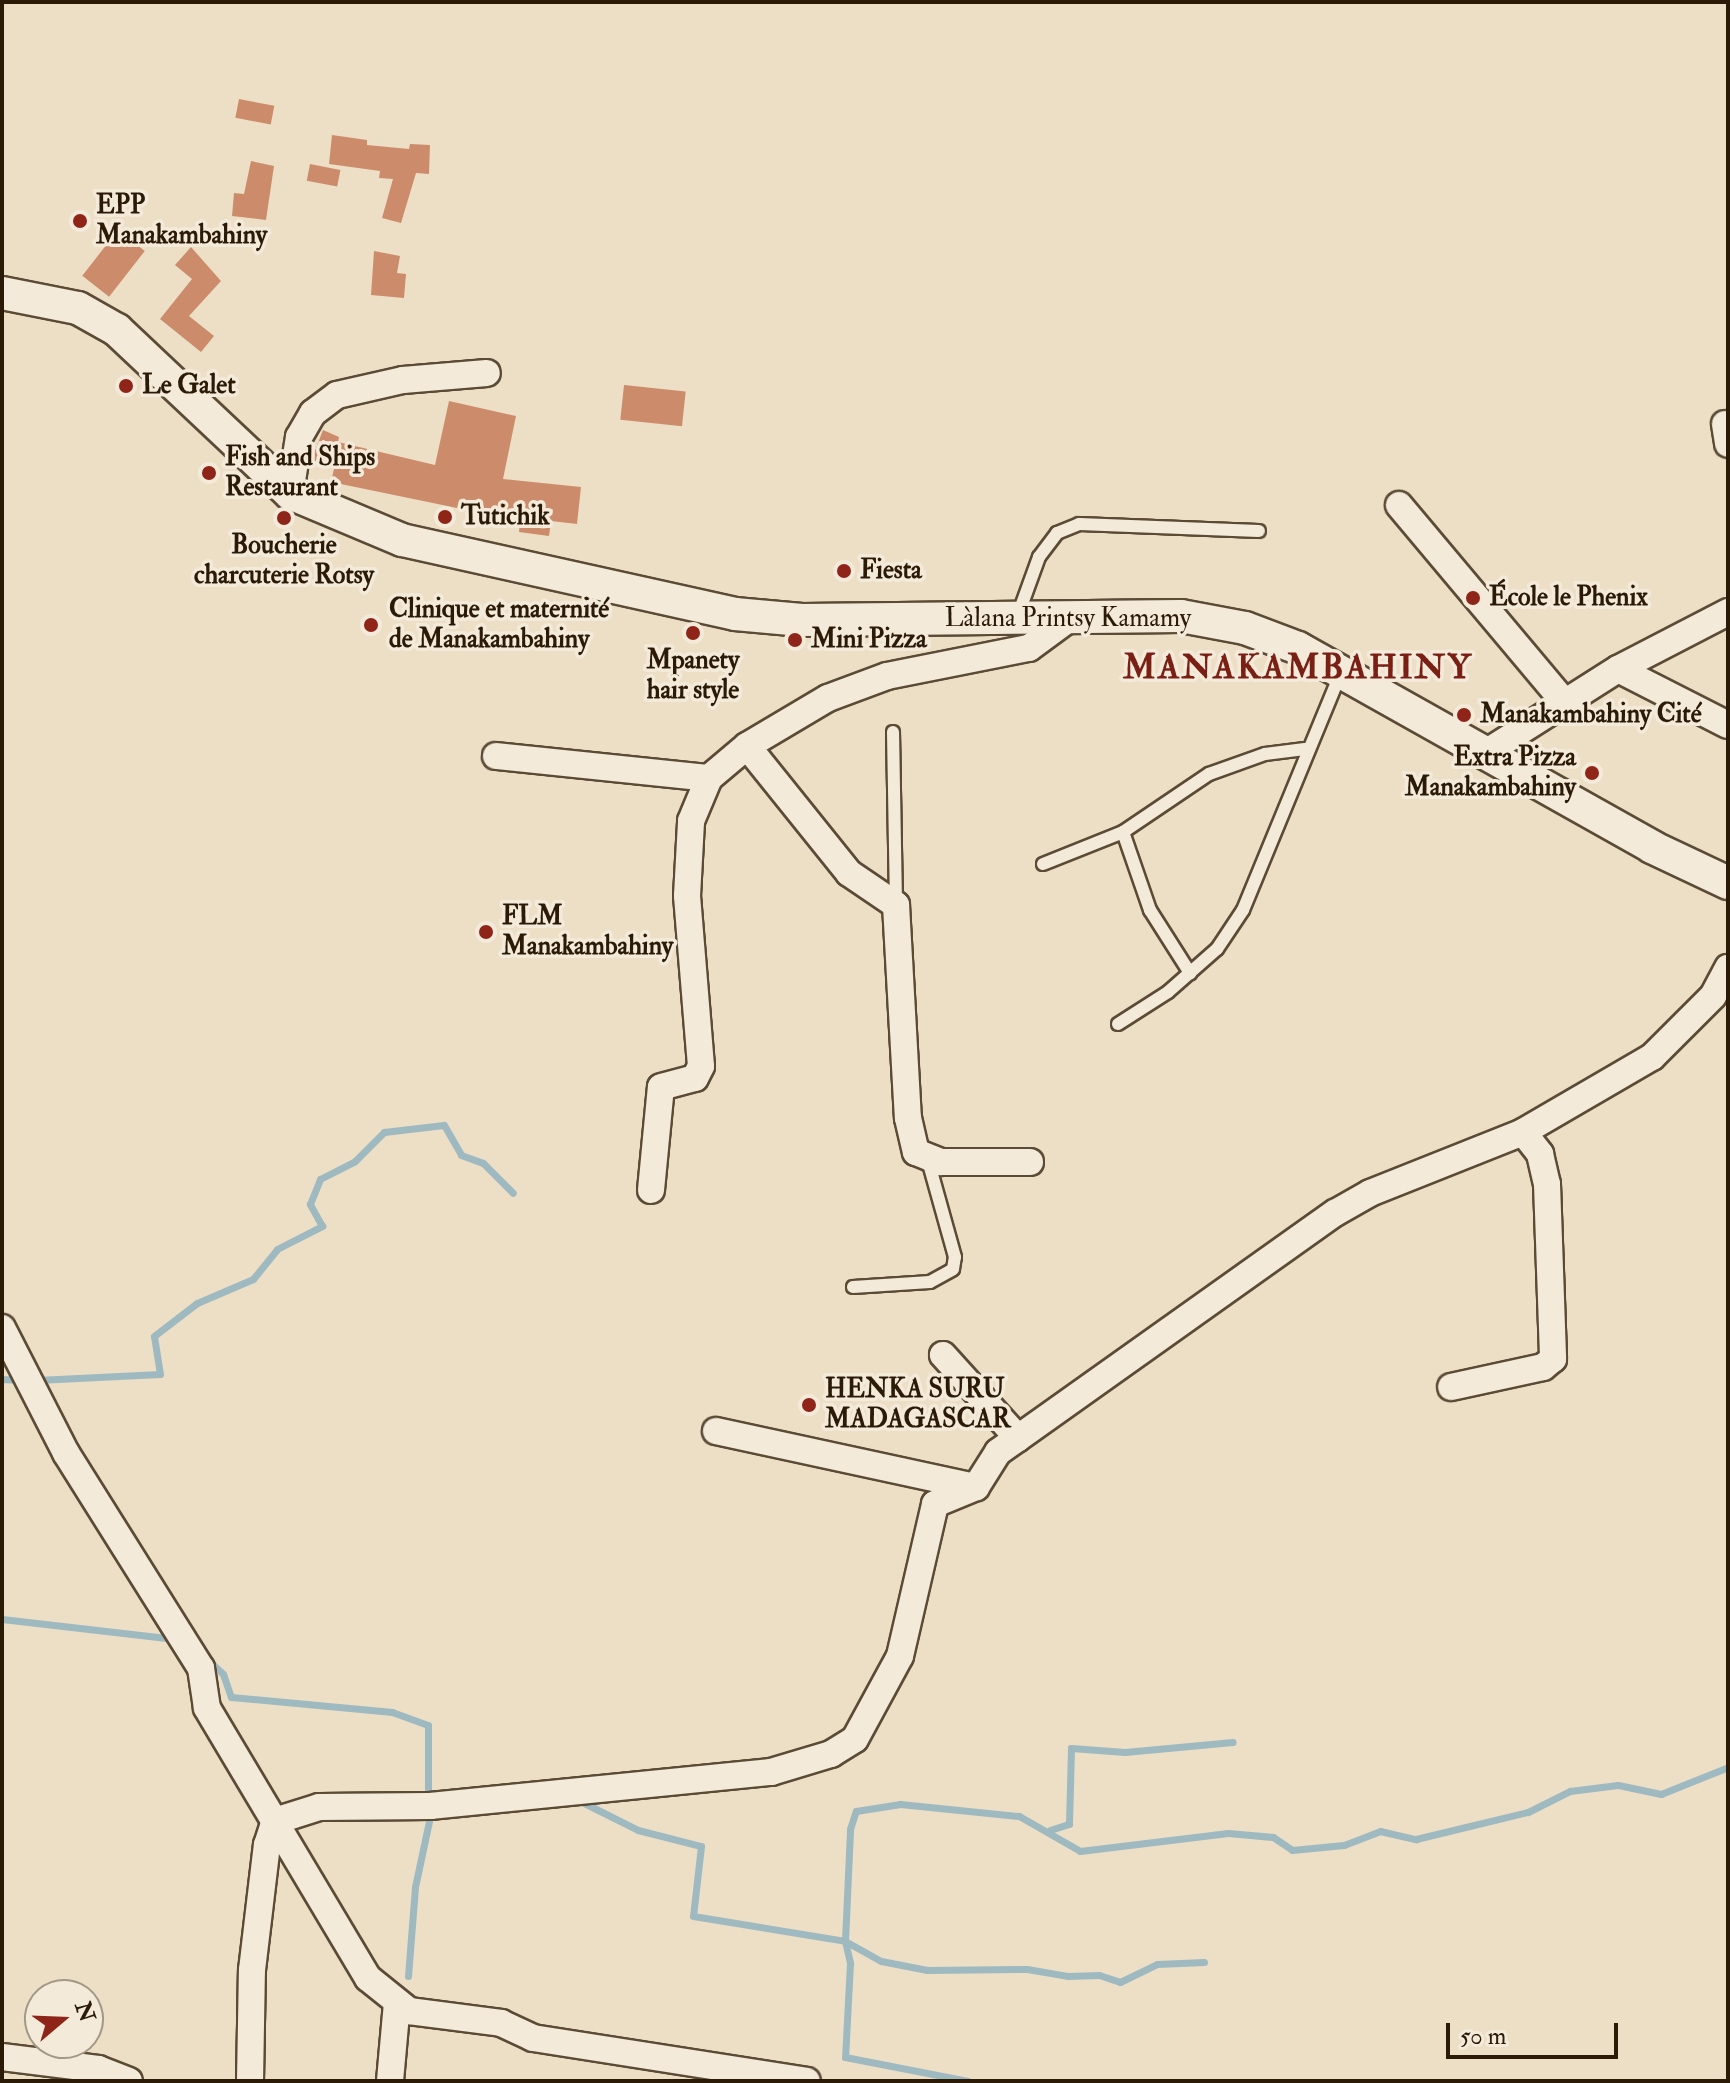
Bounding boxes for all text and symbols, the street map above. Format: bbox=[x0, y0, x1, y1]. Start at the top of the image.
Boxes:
place label: EPP Manakambahiny bbox=[96, 190, 267, 252]
marker: EPP Manakambahiny bbox=[71, 212, 89, 230]
place label: Le Galet bbox=[142, 370, 236, 402]
marker: Le Galet bbox=[117, 377, 135, 395]
place label: Fish and Ships Restaurant bbox=[225, 442, 375, 504]
marker: Fish and Ships Restaurant bbox=[200, 464, 218, 482]
place label: Tutichik bbox=[461, 501, 550, 533]
marker: Tutichik bbox=[436, 508, 454, 526]
marker: Boucherie charcuterie Rotsy bbox=[275, 509, 293, 527]
place label: Boucherie charcuterie Rotsy bbox=[194, 530, 374, 592]
place label: Fiesta bbox=[860, 555, 922, 587]
marker: Fiesta bbox=[835, 562, 853, 580]
place label: École le Phenix bbox=[1489, 582, 1648, 614]
marker: École le Phenix bbox=[1464, 589, 1482, 607]
place label: Clinique et maternité de Manakambahiny bbox=[389, 594, 609, 656]
street label: Làlana Printsy Kamamy bbox=[945, 603, 1191, 635]
marker: Clinique et maternité de Manakambahiny bbox=[360, 614, 382, 636]
marker: Mpanety hair style bbox=[684, 624, 702, 642]
place label: Mini Pizza bbox=[811, 624, 927, 656]
marker: Mini Pizza bbox=[786, 631, 804, 649]
place label: Mpanety hair style bbox=[647, 645, 739, 706]
district label: MANAKAMBAHINY bbox=[1123, 648, 1473, 688]
place label: Manakambahiny Cité bbox=[1480, 699, 1702, 731]
marker: Manakambahiny Cité bbox=[1455, 706, 1473, 724]
place label: Extra Pizza Manakambahiny bbox=[1405, 742, 1576, 804]
marker: Extra Pizza Manakambahiny bbox=[1583, 764, 1601, 782]
place label: FLM Manakambahiny bbox=[502, 901, 673, 962]
marker: FLM Manakambahiny bbox=[477, 923, 495, 941]
place label: HENKA SURU MADAGASCAR bbox=[825, 1374, 1011, 1436]
marker: HENKA SURU MADAGASCAR bbox=[800, 1396, 818, 1414]
north arrow bbox=[24, 1979, 104, 2059]
text: N bbox=[68, 1998, 101, 2026]
scale bar bbox=[1450, 2007, 1622, 2057]
text: 50 m bbox=[1460, 2021, 1506, 2052]

